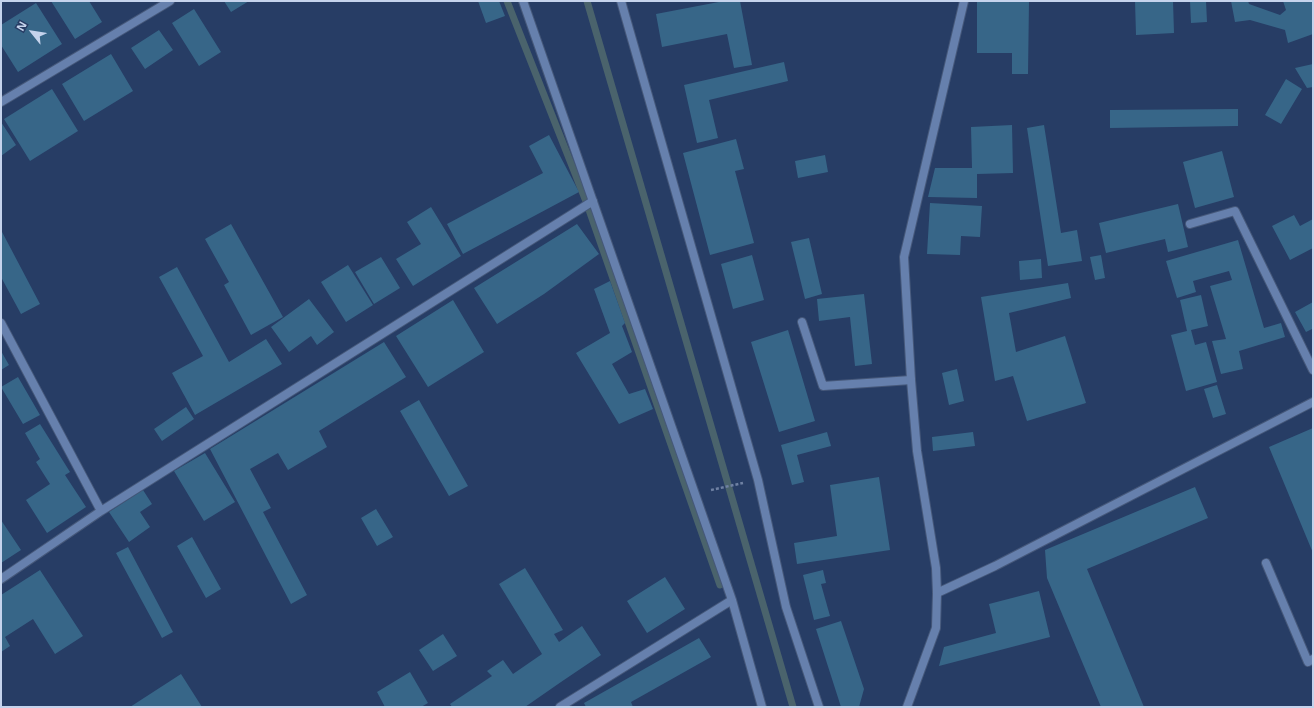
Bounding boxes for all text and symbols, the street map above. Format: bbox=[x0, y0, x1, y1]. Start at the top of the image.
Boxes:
north arrow bbox=[12, 12, 52, 52]
text: N bbox=[12, 18, 30, 33]

